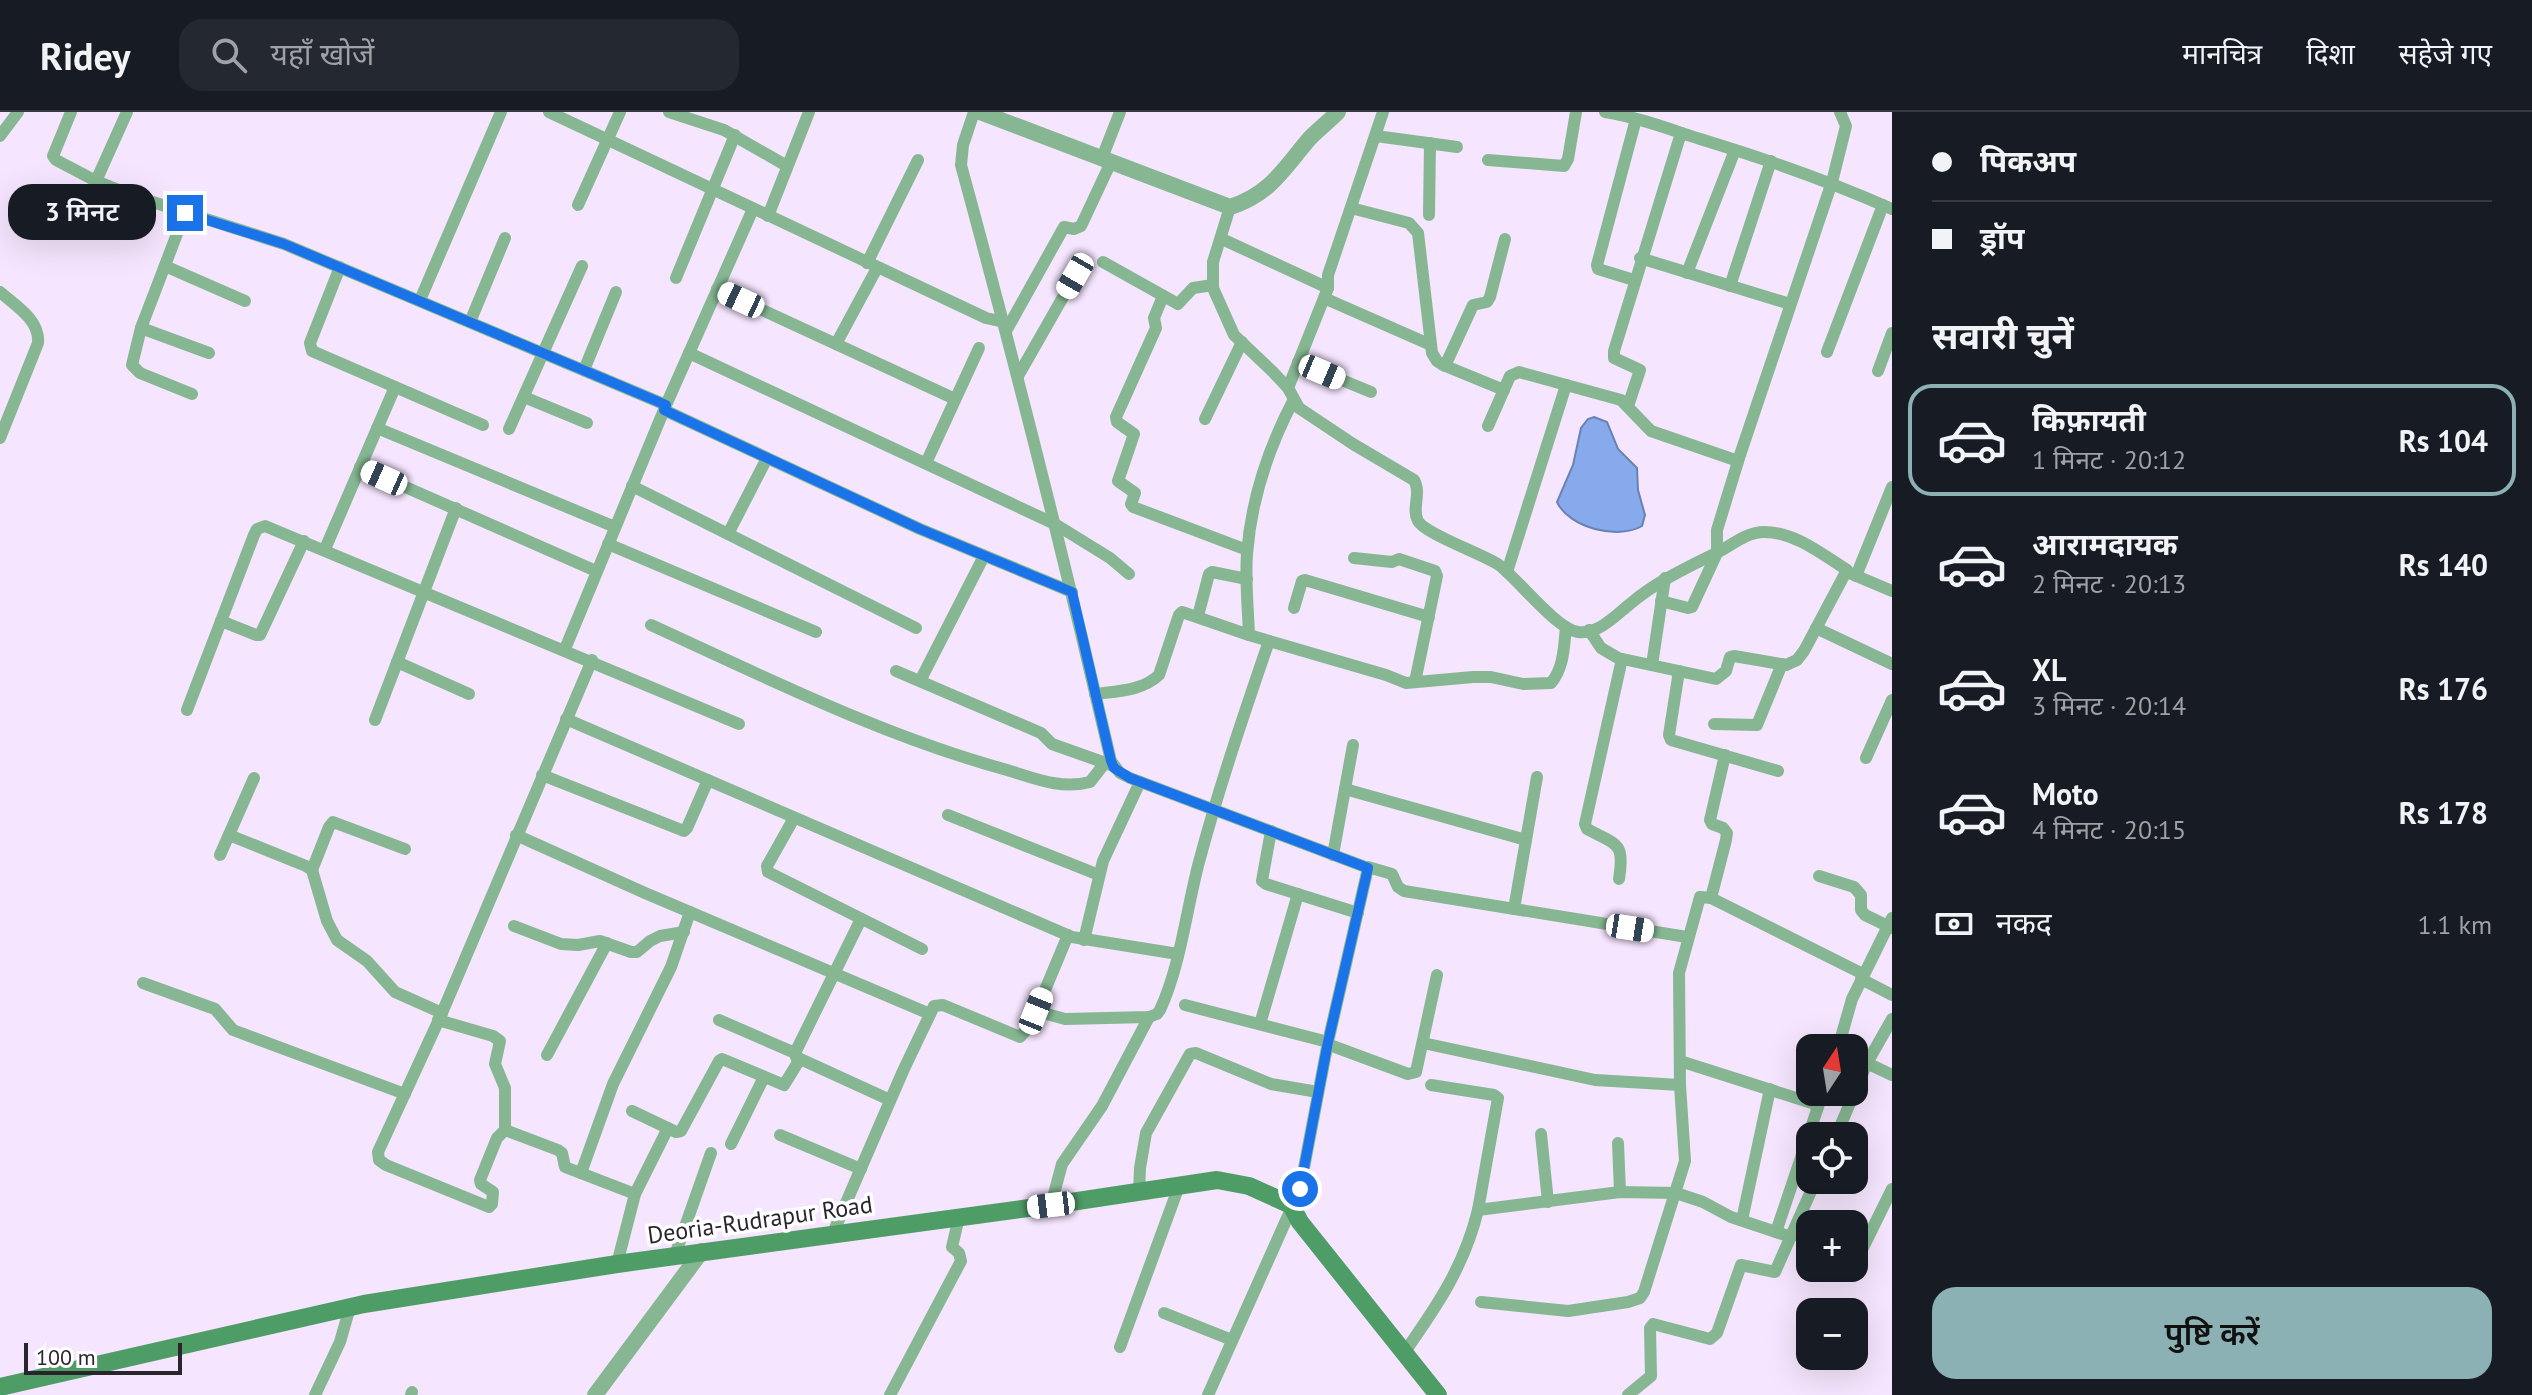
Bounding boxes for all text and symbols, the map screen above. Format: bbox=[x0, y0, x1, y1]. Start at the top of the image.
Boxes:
search box bbox=[179, 19, 739, 91]
text: Ridey bbox=[40, 31, 131, 80]
icon: search bbox=[207, 33, 251, 77]
text: यहाँ खोजें bbox=[271, 34, 374, 73]
text: मानचित्र bbox=[2182, 35, 2262, 72]
text: दिशा bbox=[2306, 35, 2355, 72]
text: सहेजे गए bbox=[2399, 35, 2492, 72]
text: पिकअप bbox=[1980, 141, 2076, 180]
callout: 3 मिनट bbox=[9, 185, 157, 241]
text: 3 मिनट bbox=[45, 195, 119, 228]
route end bbox=[167, 195, 203, 231]
text: ड्रॉप bbox=[1980, 218, 2024, 257]
car bbox=[1053, 249, 1097, 303]
car bbox=[714, 279, 768, 321]
text: सवारी चुनें bbox=[1932, 312, 2074, 359]
car bbox=[1295, 352, 1349, 392]
text: किफ़ायती bbox=[2032, 400, 2146, 439]
icon: car bbox=[1936, 404, 2008, 476]
text: Rs 104 bbox=[2399, 421, 2488, 460]
text: 1 मिनट · 20:12 bbox=[2032, 443, 2186, 476]
car bbox=[357, 457, 411, 499]
text: आरामदायक bbox=[2032, 524, 2178, 563]
icon: car bbox=[1936, 528, 2008, 600]
text: Rs 140 bbox=[2399, 545, 2488, 584]
text: 2 मिनट · 20:13 bbox=[2032, 567, 2186, 600]
text: XL bbox=[2032, 650, 2066, 689]
icon: car bbox=[1936, 652, 2008, 724]
text: Rs 176 bbox=[2399, 669, 2488, 708]
text: 3 मिनट · 20:14 bbox=[2032, 689, 2186, 722]
text: Moto bbox=[2032, 774, 2099, 813]
icon: car bbox=[1936, 776, 2008, 848]
text: Rs 178 bbox=[2399, 793, 2488, 832]
text: 4 मिनट · 20:15 bbox=[2032, 813, 2186, 846]
icon: cash bbox=[1932, 902, 1976, 946]
text: नकद bbox=[1996, 903, 2052, 942]
text: 1.1 km bbox=[2418, 908, 2492, 941]
car bbox=[1604, 912, 1656, 944]
car bbox=[1016, 984, 1056, 1038]
north arrow bbox=[1796, 1034, 1868, 1106]
map controls bbox=[1796, 1034, 1868, 1370]
button: locate bbox=[1796, 1122, 1868, 1194]
route start bbox=[1282, 1171, 1318, 1207]
street label: Deoria-Rudrapur Road bbox=[645, 1188, 874, 1251]
car bbox=[1026, 1190, 1076, 1220]
button: + bbox=[1796, 1210, 1868, 1282]
button: पुष्टि करें bbox=[1932, 1287, 2492, 1379]
button: − bbox=[1796, 1298, 1868, 1370]
scale bar bbox=[24, 1339, 182, 1375]
text: 100 m bbox=[36, 1343, 96, 1371]

